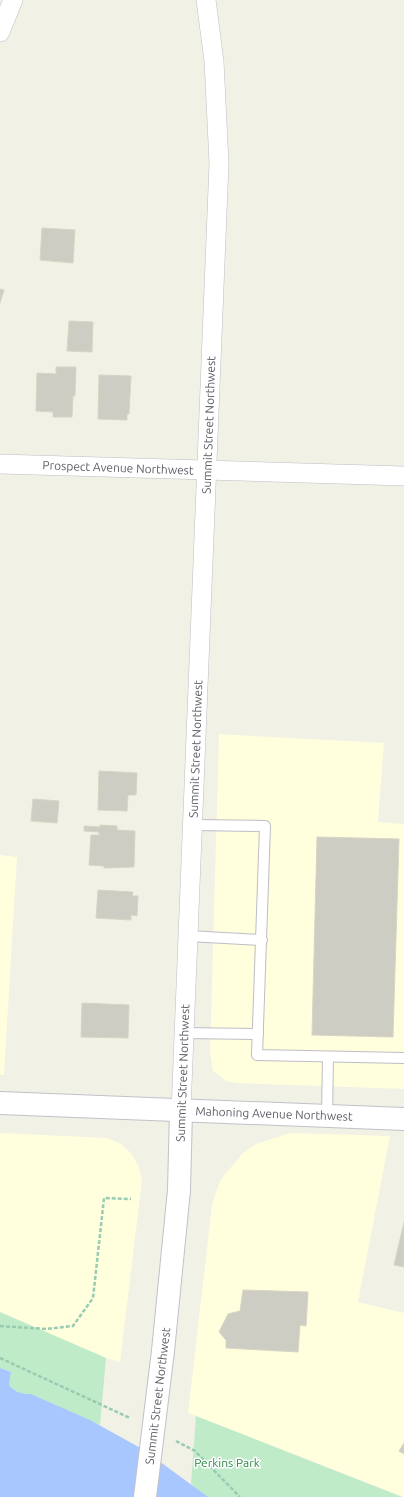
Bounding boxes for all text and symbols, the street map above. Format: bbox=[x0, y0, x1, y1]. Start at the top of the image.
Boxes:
street label: Summit Street Northwest bbox=[200, 356, 217, 494]
street label: Prospect Avenue Northwest bbox=[42, 458, 194, 477]
street label: Summit Street Northwest bbox=[187, 680, 204, 818]
street label: Summit Street Northwest bbox=[174, 1004, 191, 1142]
street label: Mahoning Avenue Northwest bbox=[195, 1104, 353, 1123]
street label: Summit Street Northwest bbox=[143, 1326, 172, 1465]
park label: Perkins Park bbox=[194, 1456, 260, 1469]

